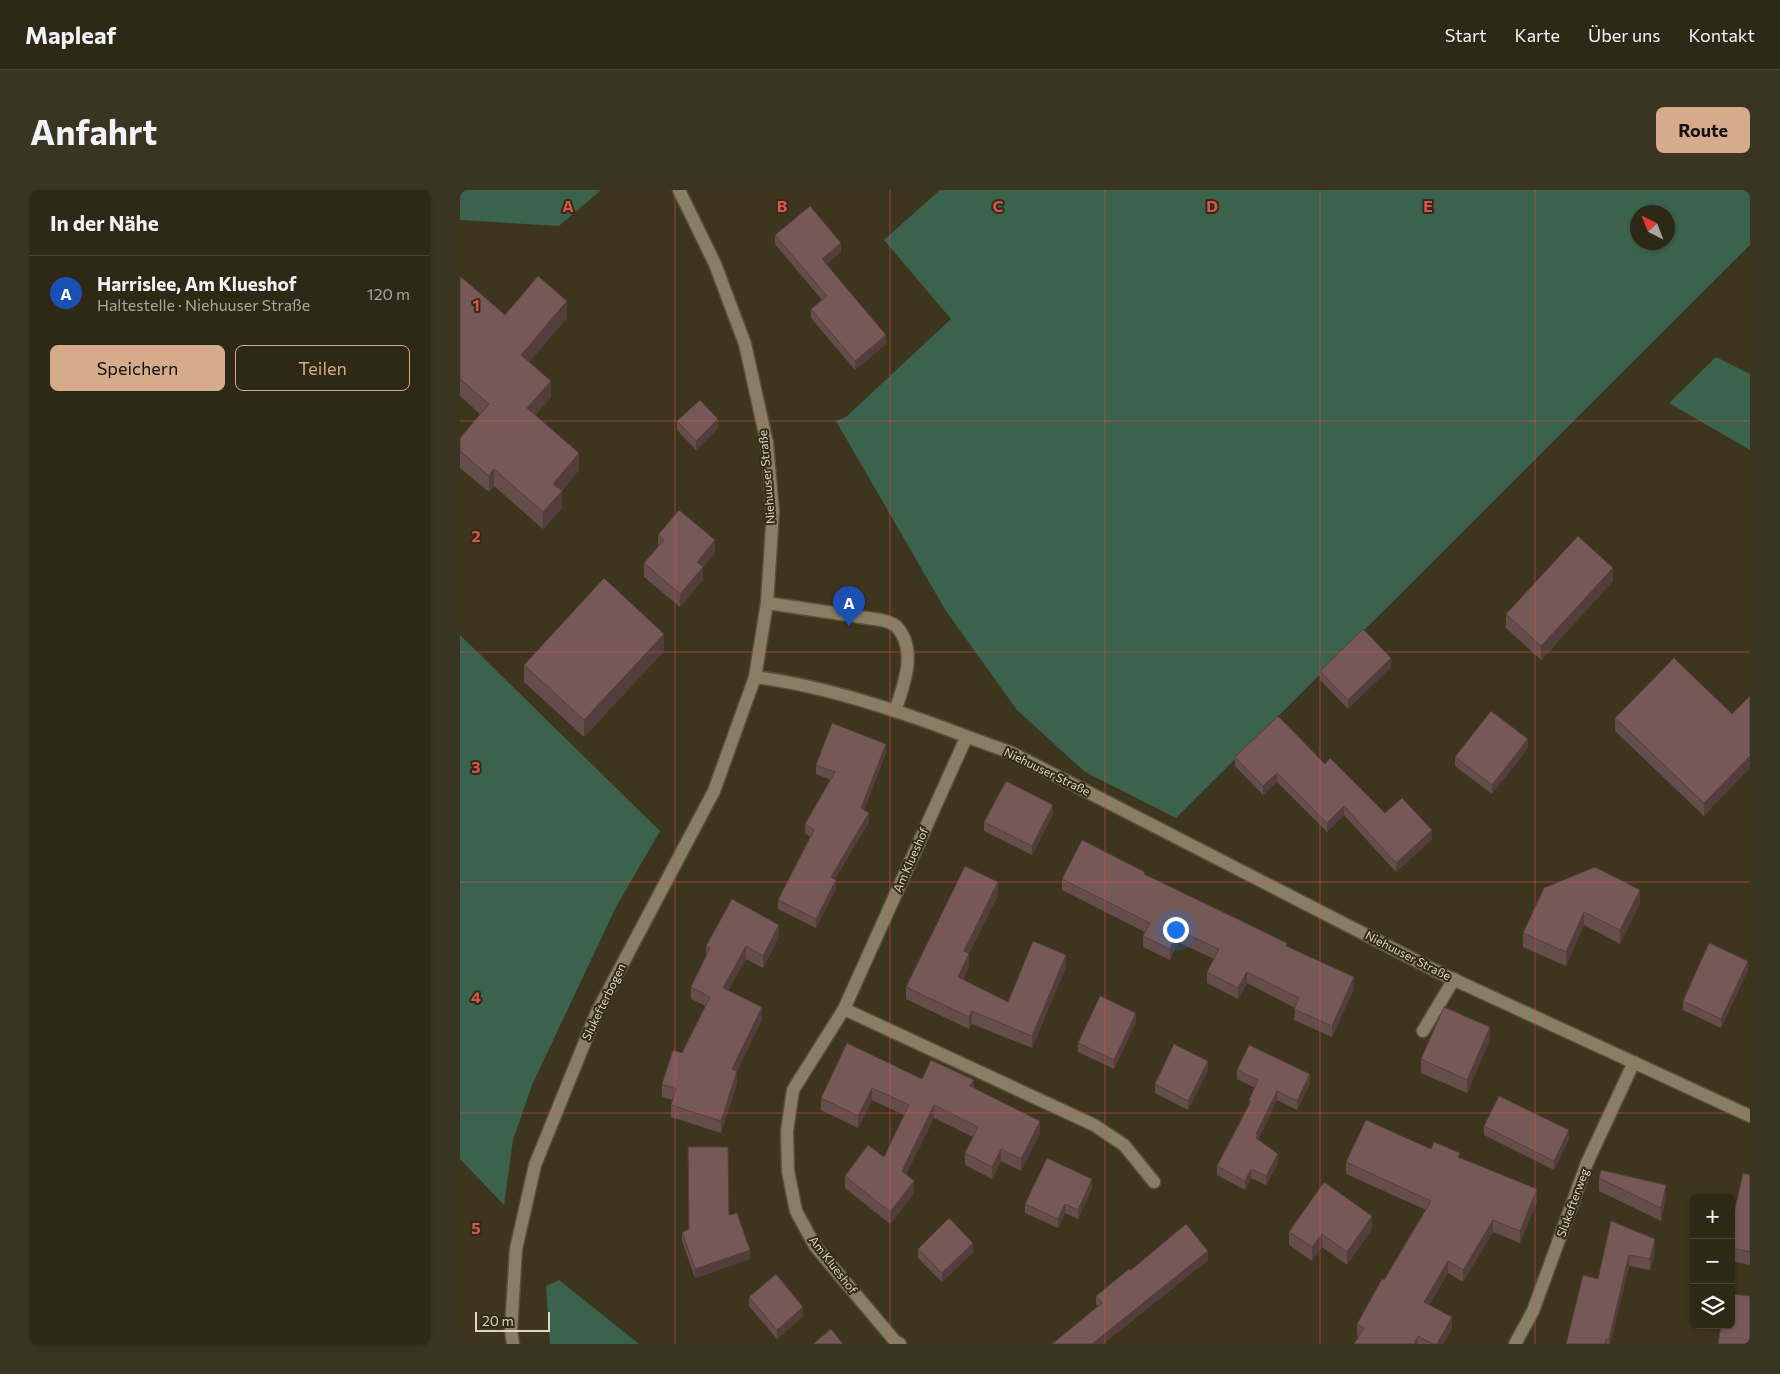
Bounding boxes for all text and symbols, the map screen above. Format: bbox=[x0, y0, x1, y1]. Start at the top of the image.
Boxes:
text: Mapleaf bbox=[25, 20, 116, 49]
text: Start bbox=[1445, 24, 1487, 46]
text: Karte bbox=[1515, 24, 1560, 46]
text: Über uns bbox=[1588, 24, 1661, 46]
text: Kontakt bbox=[1689, 24, 1755, 46]
button: Route bbox=[1656, 107, 1750, 153]
text: Anfahrt bbox=[30, 109, 157, 152]
text: A bbox=[562, 196, 574, 215]
text: B bbox=[777, 196, 788, 215]
text: C bbox=[993, 196, 1004, 215]
text: D bbox=[1206, 196, 1218, 215]
text: E bbox=[1423, 196, 1433, 215]
north arrow bbox=[1630, 205, 1675, 250]
text: In der Nähe bbox=[50, 210, 159, 235]
text: Harrislee, Am Klueshof bbox=[97, 272, 297, 295]
text: A bbox=[60, 284, 72, 303]
text: 120 m bbox=[367, 284, 410, 303]
text: Haltestelle · Niehuuser Straße bbox=[97, 295, 310, 314]
text: 1 bbox=[472, 295, 480, 314]
button: Speichern bbox=[50, 345, 225, 391]
button: Teilen bbox=[235, 345, 410, 391]
street label: Niehuuser Straße bbox=[755, 430, 777, 525]
text: 2 bbox=[471, 526, 481, 545]
pin: A bbox=[833, 586, 865, 627]
street label: Niehuuser Straße bbox=[1002, 744, 1093, 798]
text: 3 bbox=[471, 757, 481, 776]
street label: Am Klueshof bbox=[890, 825, 931, 894]
your location bbox=[1163, 917, 1189, 943]
street label: Niehuuser Straße bbox=[1363, 928, 1454, 983]
street label: Slukefterbogen bbox=[578, 961, 628, 1042]
text: 4 bbox=[471, 987, 481, 1006]
street label: Slukefterweg bbox=[1553, 1166, 1591, 1239]
map controls bbox=[1690, 1194, 1735, 1329]
button: + bbox=[1690, 1194, 1735, 1239]
text: 5 bbox=[471, 1218, 481, 1237]
street label: Am Klueshof bbox=[807, 1233, 861, 1296]
button: − bbox=[1690, 1239, 1735, 1284]
button: layers bbox=[1690, 1284, 1735, 1329]
scale bar bbox=[475, 1309, 550, 1332]
text: 20 m bbox=[482, 1312, 514, 1329]

